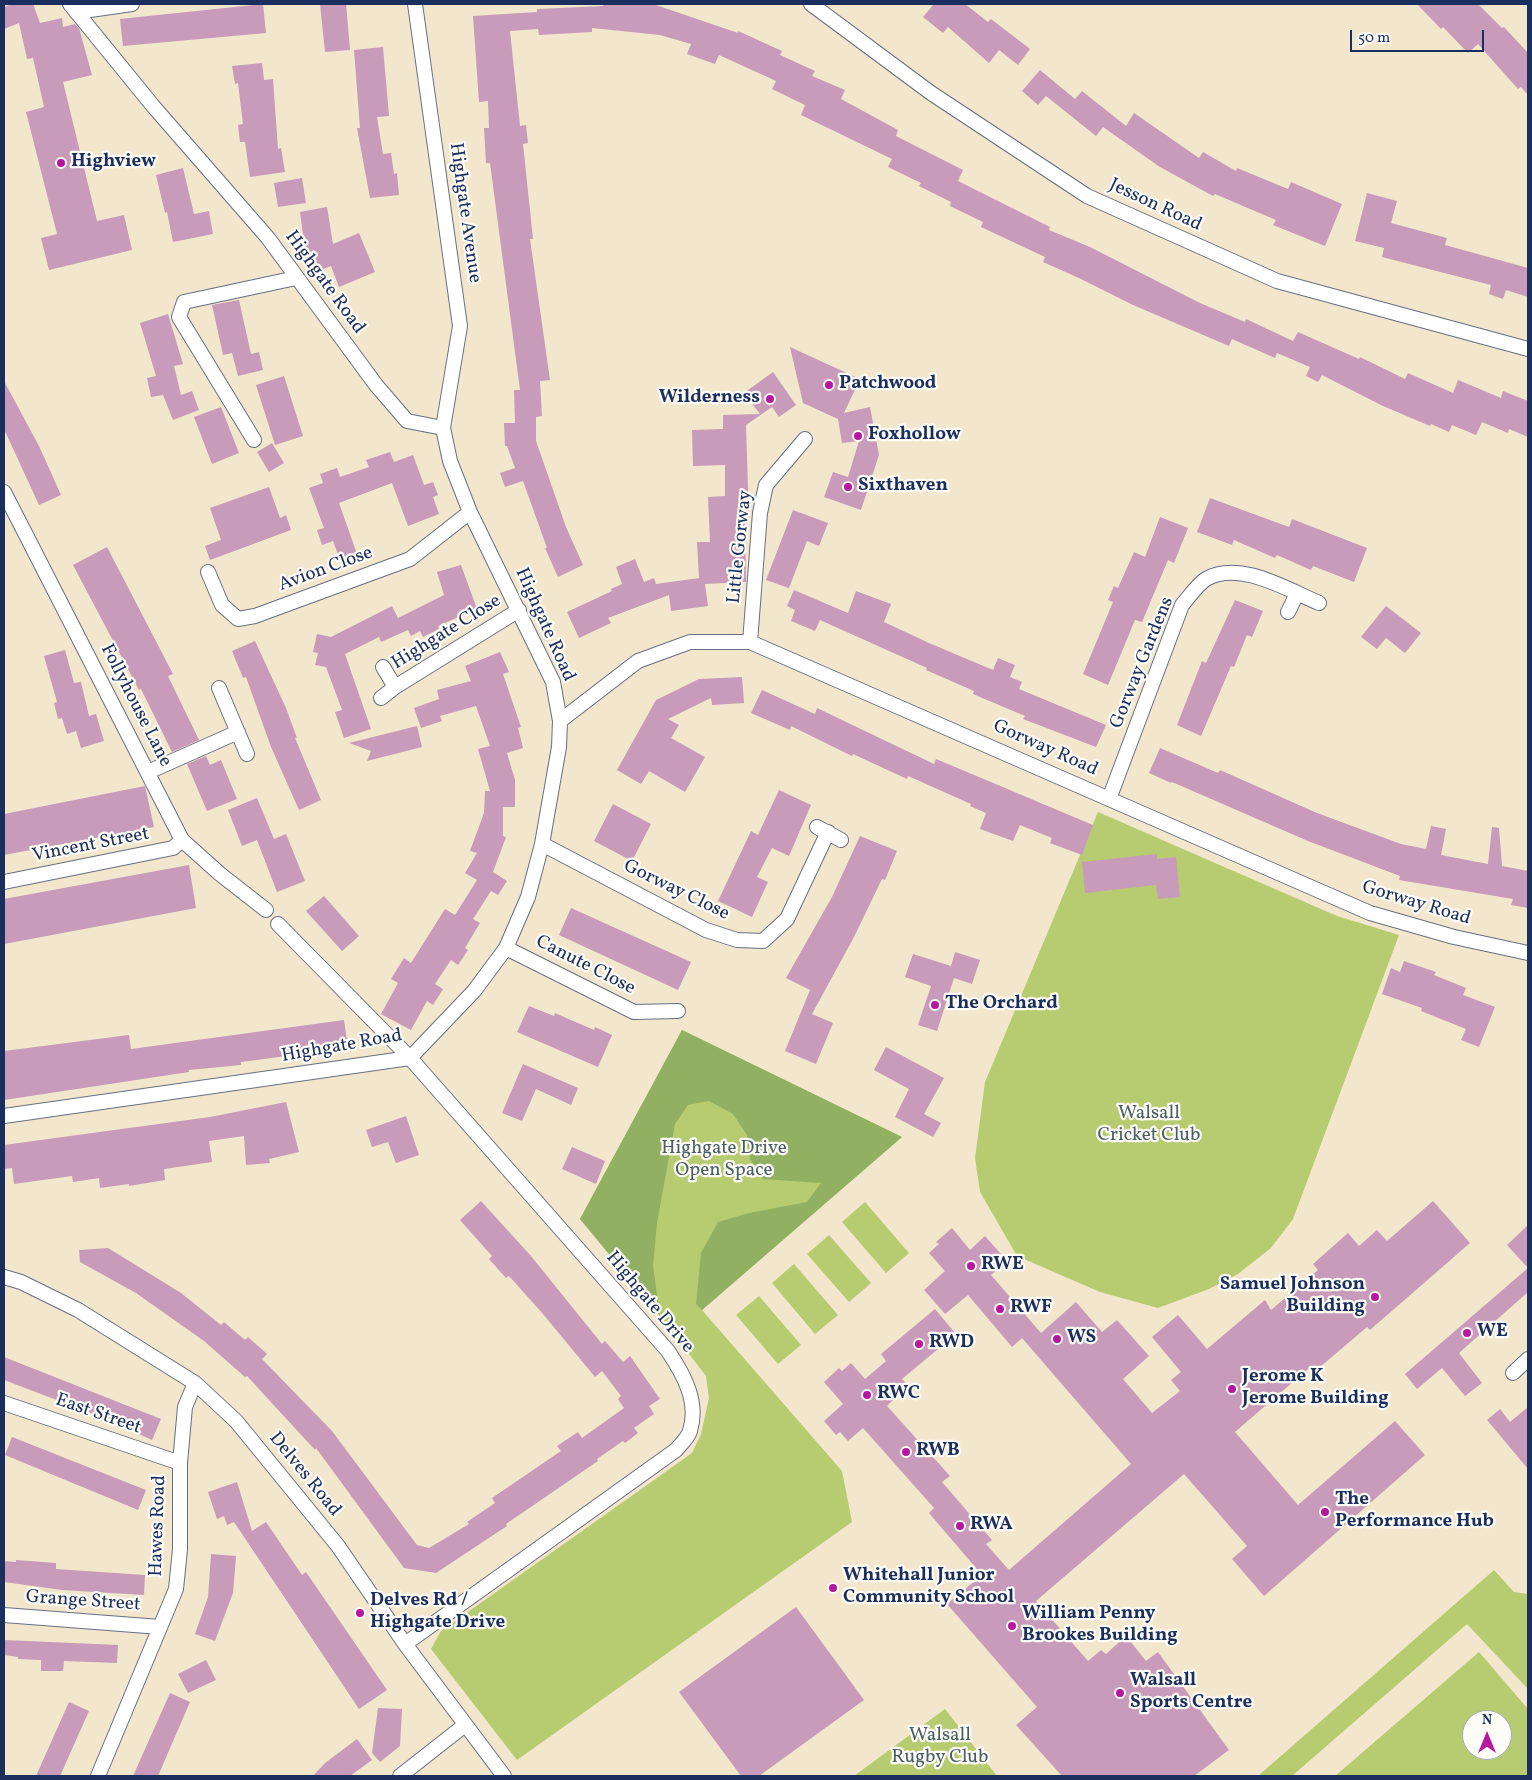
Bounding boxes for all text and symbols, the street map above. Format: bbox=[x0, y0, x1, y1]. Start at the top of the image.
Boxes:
scale bar bbox=[1352, 20, 1486, 52]
text: 50 m bbox=[1358, 28, 1390, 49]
street label: Highgate Avenue bbox=[443, 141, 485, 285]
place label: Highview bbox=[71, 152, 156, 174]
marker: Highview bbox=[55, 157, 67, 169]
street label: Jesson Road bbox=[1105, 175, 1205, 237]
street label: Highgate Road bbox=[279, 227, 369, 339]
place label: Patchwood bbox=[839, 374, 936, 396]
marker: Patchwood bbox=[823, 379, 835, 391]
place label: Wilderness bbox=[659, 388, 760, 410]
marker: Wilderness bbox=[764, 393, 776, 405]
place label: Foxhollow bbox=[868, 425, 961, 447]
marker: Foxhollow bbox=[852, 430, 864, 442]
place label: Sixthaven bbox=[858, 476, 948, 498]
marker: Sixthaven bbox=[842, 481, 854, 493]
street label: Little Gorway bbox=[724, 489, 758, 605]
street label: Avion Close bbox=[276, 542, 376, 598]
street label: Highgate Road bbox=[509, 565, 579, 685]
street label: Highgate Close bbox=[388, 590, 506, 676]
street label: Gorway Gardens bbox=[1106, 594, 1180, 732]
street label: Follyhouse Lane bbox=[94, 641, 176, 771]
street label: Gorway Road bbox=[989, 716, 1101, 782]
street label: Vincent Street bbox=[31, 824, 151, 868]
street label: Gorway Close bbox=[619, 856, 733, 926]
street label: Gorway Road bbox=[1359, 877, 1473, 931]
street label: Canute Close bbox=[531, 931, 639, 1001]
place label: The Orchard bbox=[945, 994, 1058, 1016]
marker: The Orchard bbox=[929, 999, 941, 1011]
street label: Highgate Road bbox=[280, 1025, 404, 1069]
park label: Walsall Cricket Club bbox=[1098, 1104, 1200, 1148]
park label: Highgate Drive Open Space bbox=[661, 1139, 787, 1183]
street label: Highgate Drive bbox=[600, 1248, 698, 1358]
place label: RWE bbox=[981, 1255, 1024, 1277]
marker: RWE bbox=[965, 1260, 977, 1272]
place label: Samuel Johnson Building bbox=[1220, 1275, 1365, 1319]
marker: Samuel Johnson Building bbox=[1369, 1291, 1381, 1303]
place label: RWF bbox=[1010, 1298, 1052, 1320]
marker: RWF bbox=[994, 1303, 1006, 1315]
place label: WE bbox=[1477, 1322, 1508, 1344]
marker: WE bbox=[1461, 1327, 1473, 1339]
place label: WS bbox=[1067, 1328, 1096, 1350]
place label: RWD bbox=[929, 1333, 974, 1355]
marker: WS bbox=[1051, 1333, 1063, 1345]
marker: RWD bbox=[913, 1338, 925, 1350]
place label: Jerome K Jerome Building bbox=[1242, 1367, 1389, 1411]
marker: Jerome K Jerome Building bbox=[1226, 1383, 1238, 1395]
place label: RWC bbox=[877, 1384, 920, 1406]
marker: RWC bbox=[861, 1389, 873, 1401]
street label: East Street bbox=[52, 1390, 144, 1440]
street label: Delves Road bbox=[263, 1428, 345, 1522]
place label: RWB bbox=[916, 1441, 960, 1463]
marker: RWB bbox=[900, 1446, 912, 1458]
street label: Hawes Road bbox=[146, 1475, 172, 1577]
place label: The Performance Hub bbox=[1335, 1490, 1494, 1534]
marker: The Performance Hub bbox=[1319, 1506, 1331, 1518]
place label: RWA bbox=[970, 1515, 1013, 1537]
marker: RWA bbox=[954, 1520, 966, 1532]
place label: Whitehall Junior Community School bbox=[843, 1566, 1014, 1610]
marker: Whitehall Junior Community School bbox=[827, 1582, 839, 1594]
street label: Grange Street bbox=[25, 1587, 141, 1617]
place label: Delves Rd / Highgate Drive bbox=[370, 1591, 505, 1635]
place label: William Penny Brookes Building bbox=[1022, 1604, 1178, 1648]
marker: Delves Rd / Highgate Drive bbox=[354, 1607, 366, 1619]
marker: William Penny Brookes Building bbox=[1006, 1620, 1018, 1632]
place label: Walsall Sports Centre bbox=[1130, 1671, 1252, 1715]
marker: Walsall Sports Centre bbox=[1114, 1687, 1126, 1699]
north arrow bbox=[1462, 1710, 1512, 1760]
text: N bbox=[1482, 1711, 1492, 1730]
park label: Walsall Rugby Club bbox=[892, 1726, 988, 1770]

